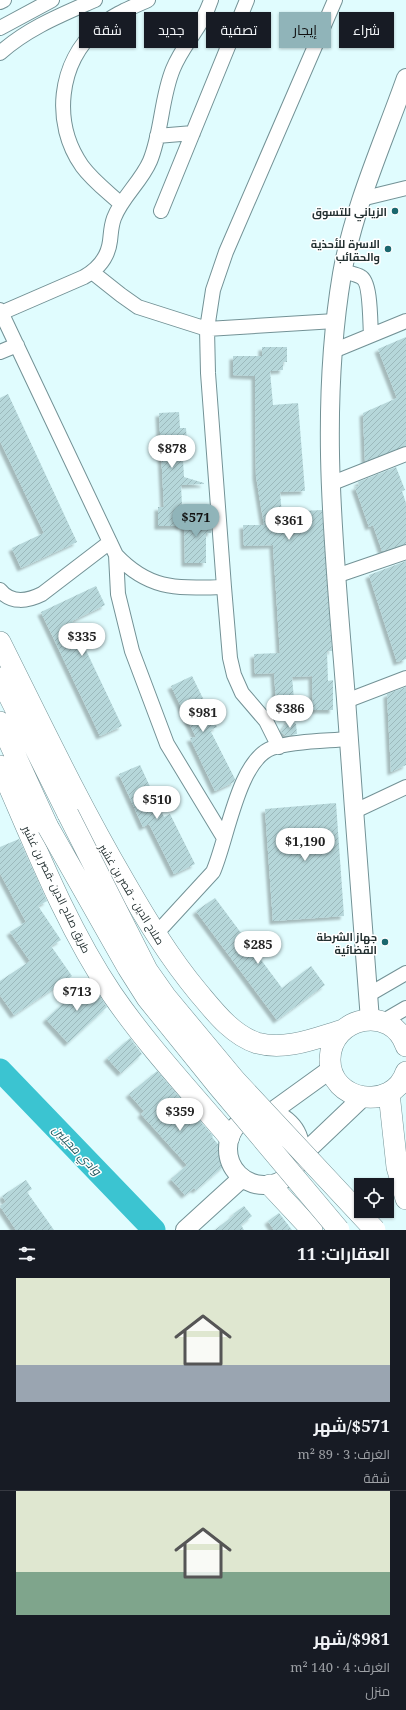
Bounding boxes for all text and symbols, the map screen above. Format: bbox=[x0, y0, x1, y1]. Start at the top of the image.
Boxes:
chip: شقة bbox=[79, 12, 136, 48]
chip: جديد bbox=[144, 12, 198, 48]
chip: تصفية bbox=[206, 12, 271, 48]
chip: إيجار bbox=[279, 12, 331, 48]
chip: شراء bbox=[339, 12, 394, 48]
place label: الزياني للتسوق bbox=[312, 204, 387, 222]
marker: الزياني للتسوق bbox=[390, 206, 400, 216]
place label: الاسرة للأحذية والحقائب bbox=[311, 236, 380, 265]
marker: الاسرة للأحذية والحقائب bbox=[383, 244, 393, 254]
pin: $878 bbox=[148, 435, 196, 469]
text: $878 bbox=[157, 439, 187, 457]
pin: $571 bbox=[172, 504, 220, 538]
pin: $361 bbox=[265, 507, 313, 541]
text: $571 bbox=[181, 508, 211, 526]
text: $361 bbox=[274, 511, 304, 529]
pin: $335 bbox=[58, 623, 106, 657]
text: $335 bbox=[67, 627, 97, 645]
pin: $386 bbox=[266, 695, 314, 729]
pin: $981 bbox=[179, 699, 227, 733]
text: $386 bbox=[275, 699, 305, 717]
text: $981 bbox=[188, 703, 218, 721]
pin: $510 bbox=[133, 786, 181, 820]
text: $510 bbox=[142, 790, 172, 808]
street label: طريق صلاح الدين -قصر بن غشير bbox=[18, 822, 94, 956]
pin: $1,190 bbox=[272, 828, 338, 862]
text: $1,190 bbox=[285, 832, 325, 850]
street label: صلاح الدين - قصر بن غشير bbox=[95, 840, 168, 948]
place label: جهاز الشرطة القضائية bbox=[317, 929, 377, 957]
pin: $285 bbox=[234, 931, 282, 965]
text: $285 bbox=[243, 935, 273, 953]
marker: جهاز الشرطة القضائية bbox=[380, 937, 390, 947]
pin: $713 bbox=[53, 978, 101, 1012]
text: $713 bbox=[62, 982, 92, 1000]
pin: $359 bbox=[156, 1098, 204, 1132]
text: $359 bbox=[165, 1102, 195, 1120]
water label: وادي مجينين bbox=[47, 1121, 106, 1181]
map controls bbox=[354, 1178, 394, 1218]
button: locate bbox=[354, 1178, 394, 1218]
text: العقارات: 11 bbox=[297, 1242, 390, 1265]
icon: filters bbox=[16, 1243, 38, 1265]
icon: home bbox=[167, 1304, 239, 1376]
text: $571/شهر bbox=[313, 1414, 390, 1437]
text: الغرف: 3 · 89 m² bbox=[297, 1445, 390, 1463]
text: شقة bbox=[363, 1469, 390, 1487]
icon: home bbox=[167, 1517, 239, 1589]
text: $981/شهر bbox=[313, 1627, 390, 1650]
text: الغرف: 4 · 140 m² bbox=[290, 1658, 390, 1676]
text: منزل bbox=[365, 1682, 390, 1700]

